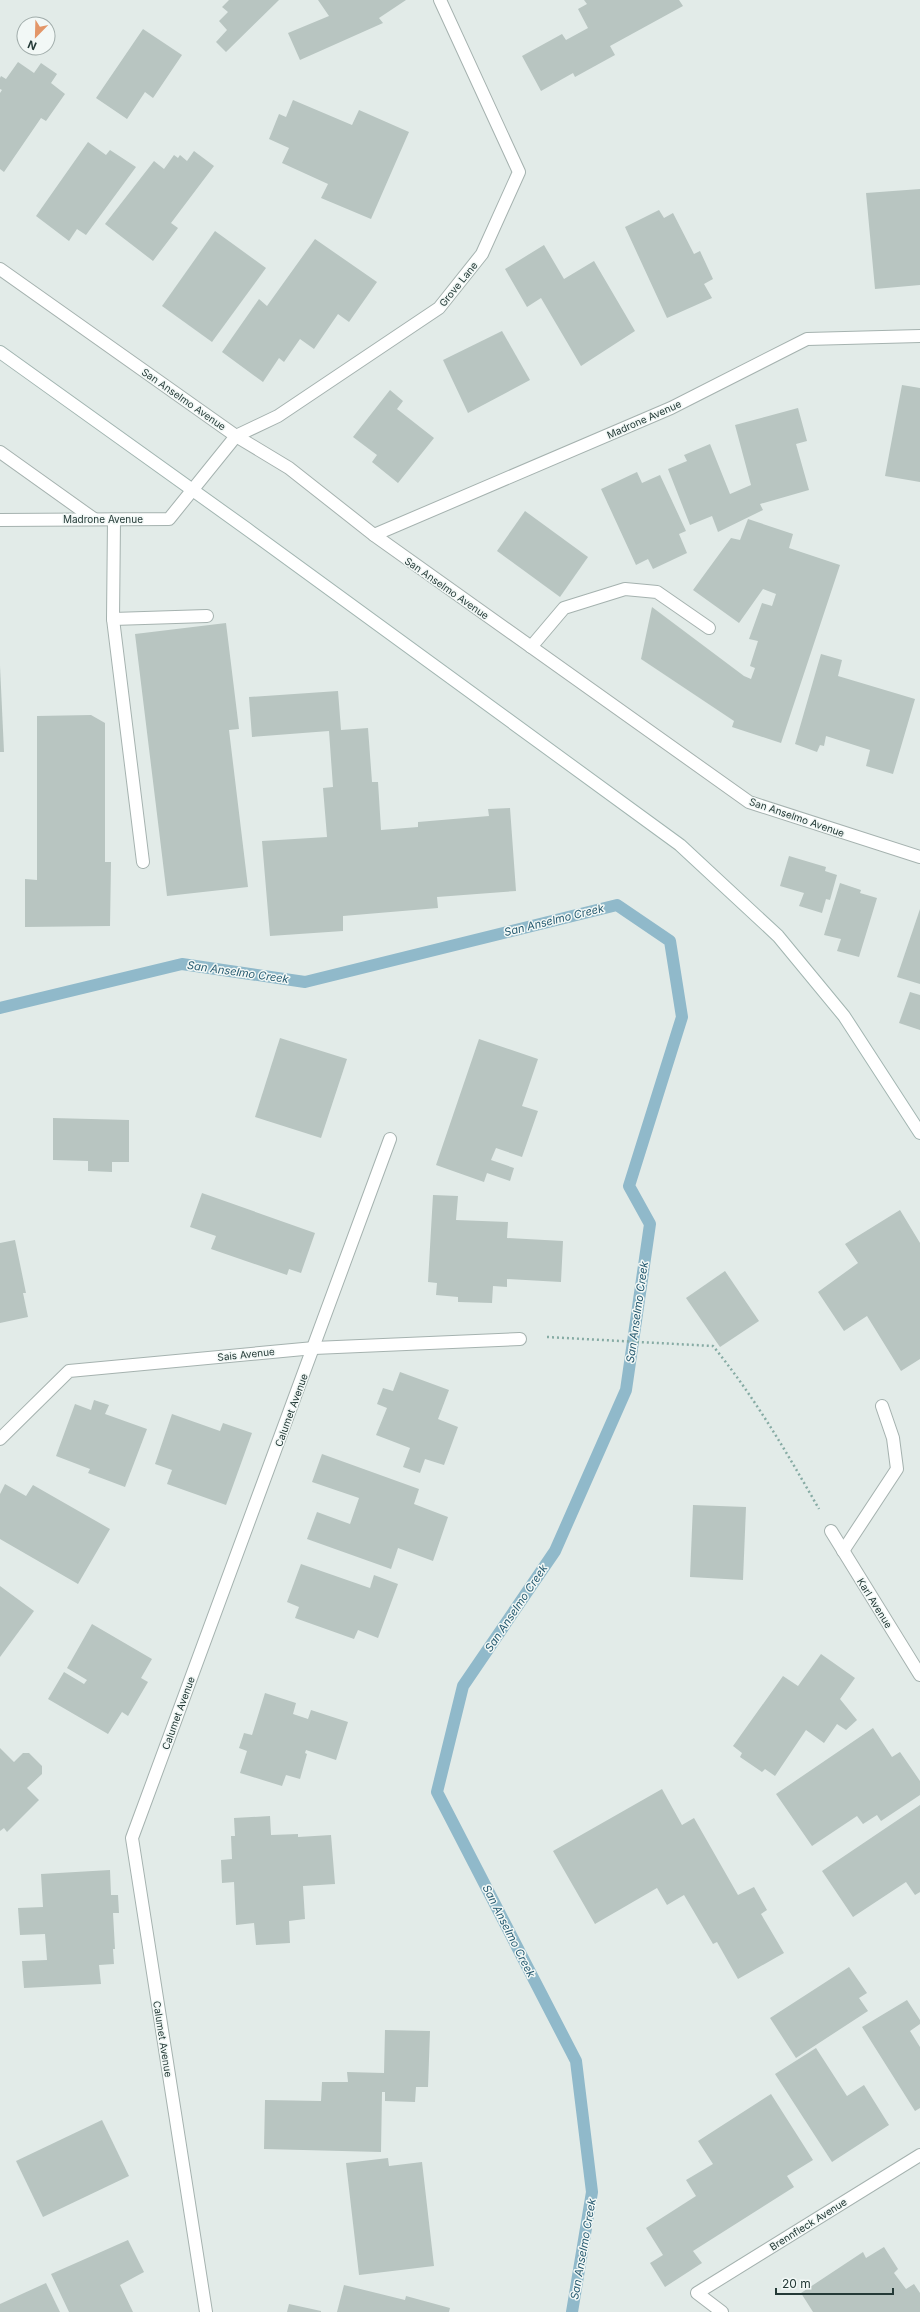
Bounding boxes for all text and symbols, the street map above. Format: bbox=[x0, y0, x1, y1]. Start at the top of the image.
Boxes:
north arrow bbox=[16, 16, 56, 56]
text: N bbox=[25, 37, 39, 53]
street label: Grove Lane bbox=[436, 259, 480, 309]
street label: San Anselmo Avenue bbox=[140, 365, 228, 433]
street label: Madrone Avenue bbox=[605, 397, 683, 441]
street label: Madrone Avenue bbox=[63, 513, 143, 525]
street label: San Anselmo Avenue bbox=[403, 554, 491, 622]
street label: San Anselmo Avenue bbox=[748, 795, 846, 839]
water label: San Anselmo Creek bbox=[503, 901, 606, 939]
water label: San Anselmo Creek bbox=[186, 958, 291, 986]
water label: San Anselmo Creek bbox=[623, 1259, 651, 1364]
street label: Sais Avenue bbox=[217, 1345, 275, 1363]
street label: Calumet Avenue bbox=[272, 1372, 310, 1448]
water label: San Anselmo Creek bbox=[482, 1561, 551, 1654]
street label: Karl Avenue bbox=[855, 1576, 895, 1630]
street label: Calumet Avenue bbox=[159, 1675, 197, 1751]
water label: San Anselmo Creek bbox=[480, 1882, 539, 1981]
street label: Calumet Avenue bbox=[151, 2000, 175, 2078]
street label: Brennfleck Avenue bbox=[767, 2195, 849, 2253]
water label: San Anselmo Creek bbox=[567, 2196, 599, 2301]
scale bar bbox=[776, 2270, 893, 2296]
text: 20 m bbox=[782, 2276, 811, 2291]

